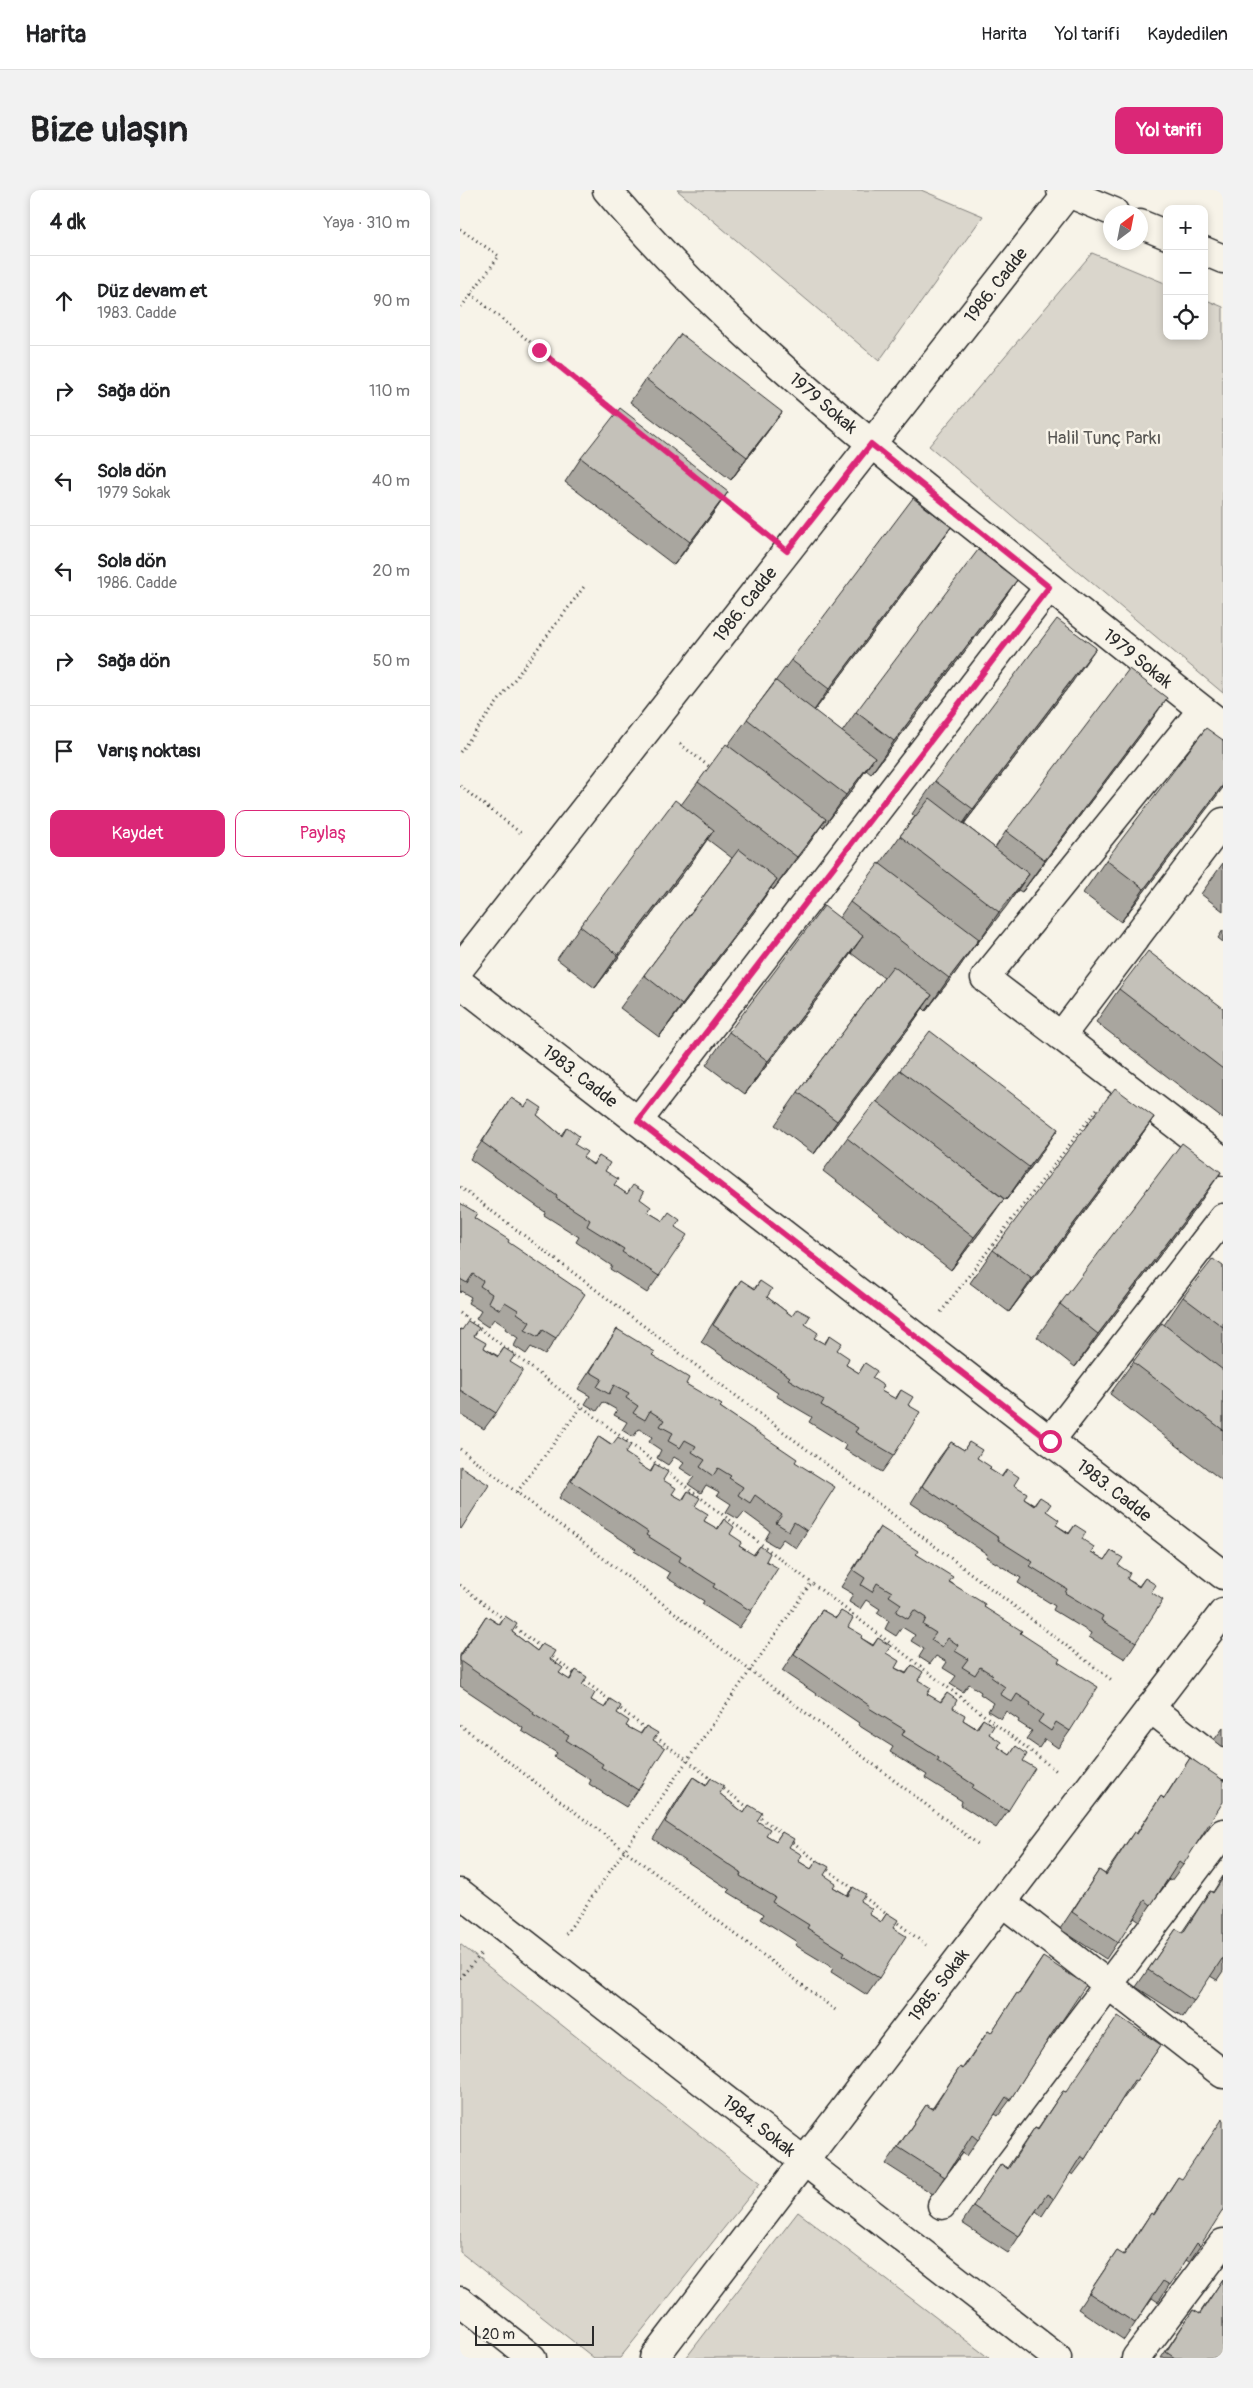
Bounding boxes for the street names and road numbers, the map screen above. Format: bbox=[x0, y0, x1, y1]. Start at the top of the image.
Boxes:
street label: 1986. Cadde bbox=[959, 243, 1033, 328]
street label: 1979 Sokak bbox=[784, 368, 862, 439]
street label: 1986. Cadde bbox=[709, 562, 782, 647]
street label: 1979 Sokak bbox=[1098, 624, 1177, 694]
street label: 1983. Cadde bbox=[537, 1040, 622, 1113]
street label: 1983. Cadde bbox=[1071, 1454, 1156, 1528]
street label: 1985. Sokak bbox=[904, 1944, 975, 2027]
street label: 1984. Sokak bbox=[717, 2090, 801, 2162]

